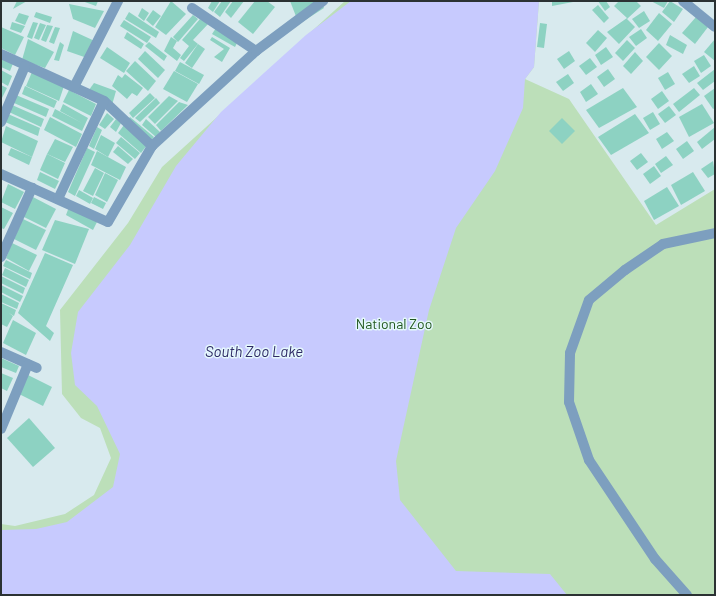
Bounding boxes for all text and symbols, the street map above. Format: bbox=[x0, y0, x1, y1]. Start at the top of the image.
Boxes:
park label: National Zoo bbox=[356, 316, 432, 332]
water label: South Zoo Lake bbox=[205, 343, 303, 361]

